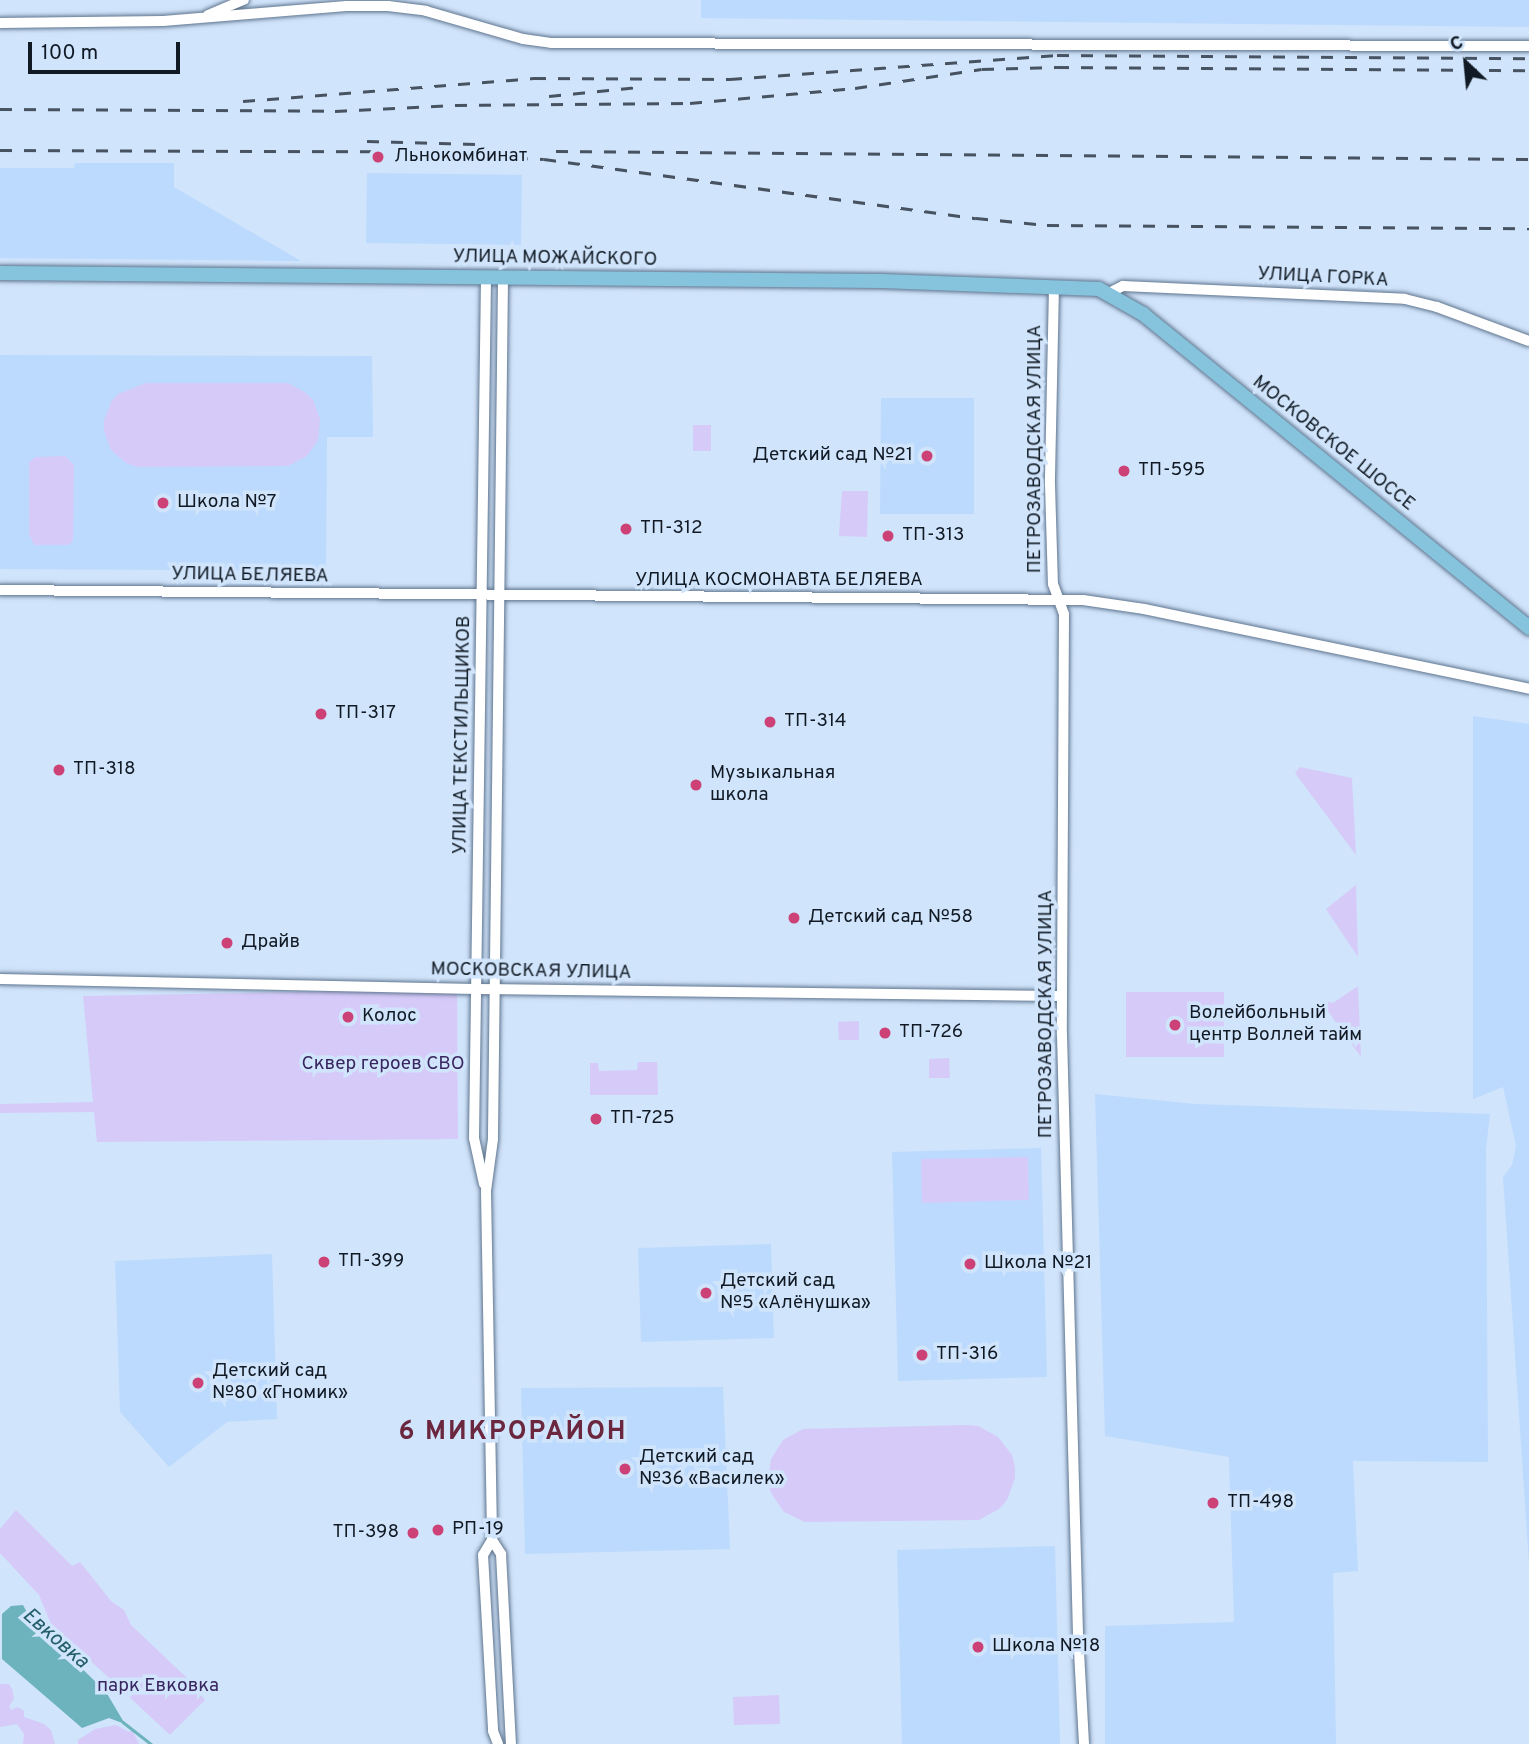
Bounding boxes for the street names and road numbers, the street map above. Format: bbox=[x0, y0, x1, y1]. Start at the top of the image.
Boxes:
street label: УЛИЦА МОЖАЙСКОГО bbox=[452, 246, 658, 272]
street label: УЛИЦА ГОРКА bbox=[1256, 263, 1390, 293]
street label: ПЕТРОЗАВОДСКАЯ УЛИЦА bbox=[1025, 325, 1047, 573]
street label: МОСКОВСКОЕ ШОССЕ bbox=[1247, 371, 1419, 517]
street label: УЛИЦА БЕЛЯЕВА bbox=[171, 563, 329, 589]
street label: УЛИЦА КОСМОНАВТА БЕЛЯЕВА bbox=[634, 570, 924, 592]
street label: УЛИЦА ТЕКСТИЛЬЩИКОВ bbox=[450, 615, 476, 855]
street label: ПЕТРОЗАВОДСКАЯ УЛИЦА bbox=[1036, 890, 1058, 1138]
street label: МОСКОВСКАЯ УЛИЦА bbox=[430, 959, 632, 985]

